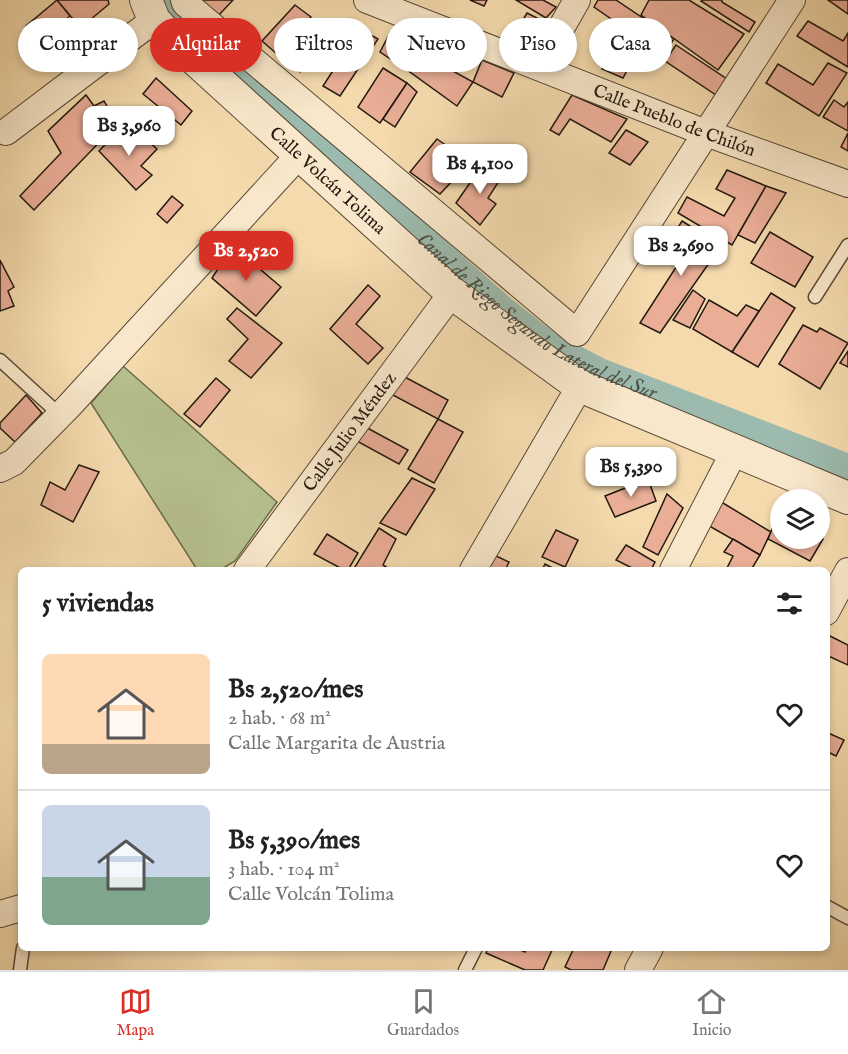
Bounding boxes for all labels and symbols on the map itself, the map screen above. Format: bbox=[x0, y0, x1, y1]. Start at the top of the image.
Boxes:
street label: Calle Pueblo de Chilón bbox=[589, 80, 758, 163]
pin: Bs 3,960 bbox=[67, 106, 191, 157]
street label: Calle Volcán Tolima bbox=[264, 122, 390, 240]
pin: Bs 4,100 bbox=[418, 144, 542, 195]
pin: Bs 2,690 bbox=[619, 226, 743, 277]
water label: Canal de Riego Segundo Lateral del Sur bbox=[411, 228, 661, 406]
pin: Bs 2,520 bbox=[184, 231, 308, 282]
street label: Calle Julio Méndez bbox=[299, 368, 402, 497]
pin: Bs 5,390 bbox=[569, 447, 693, 498]

